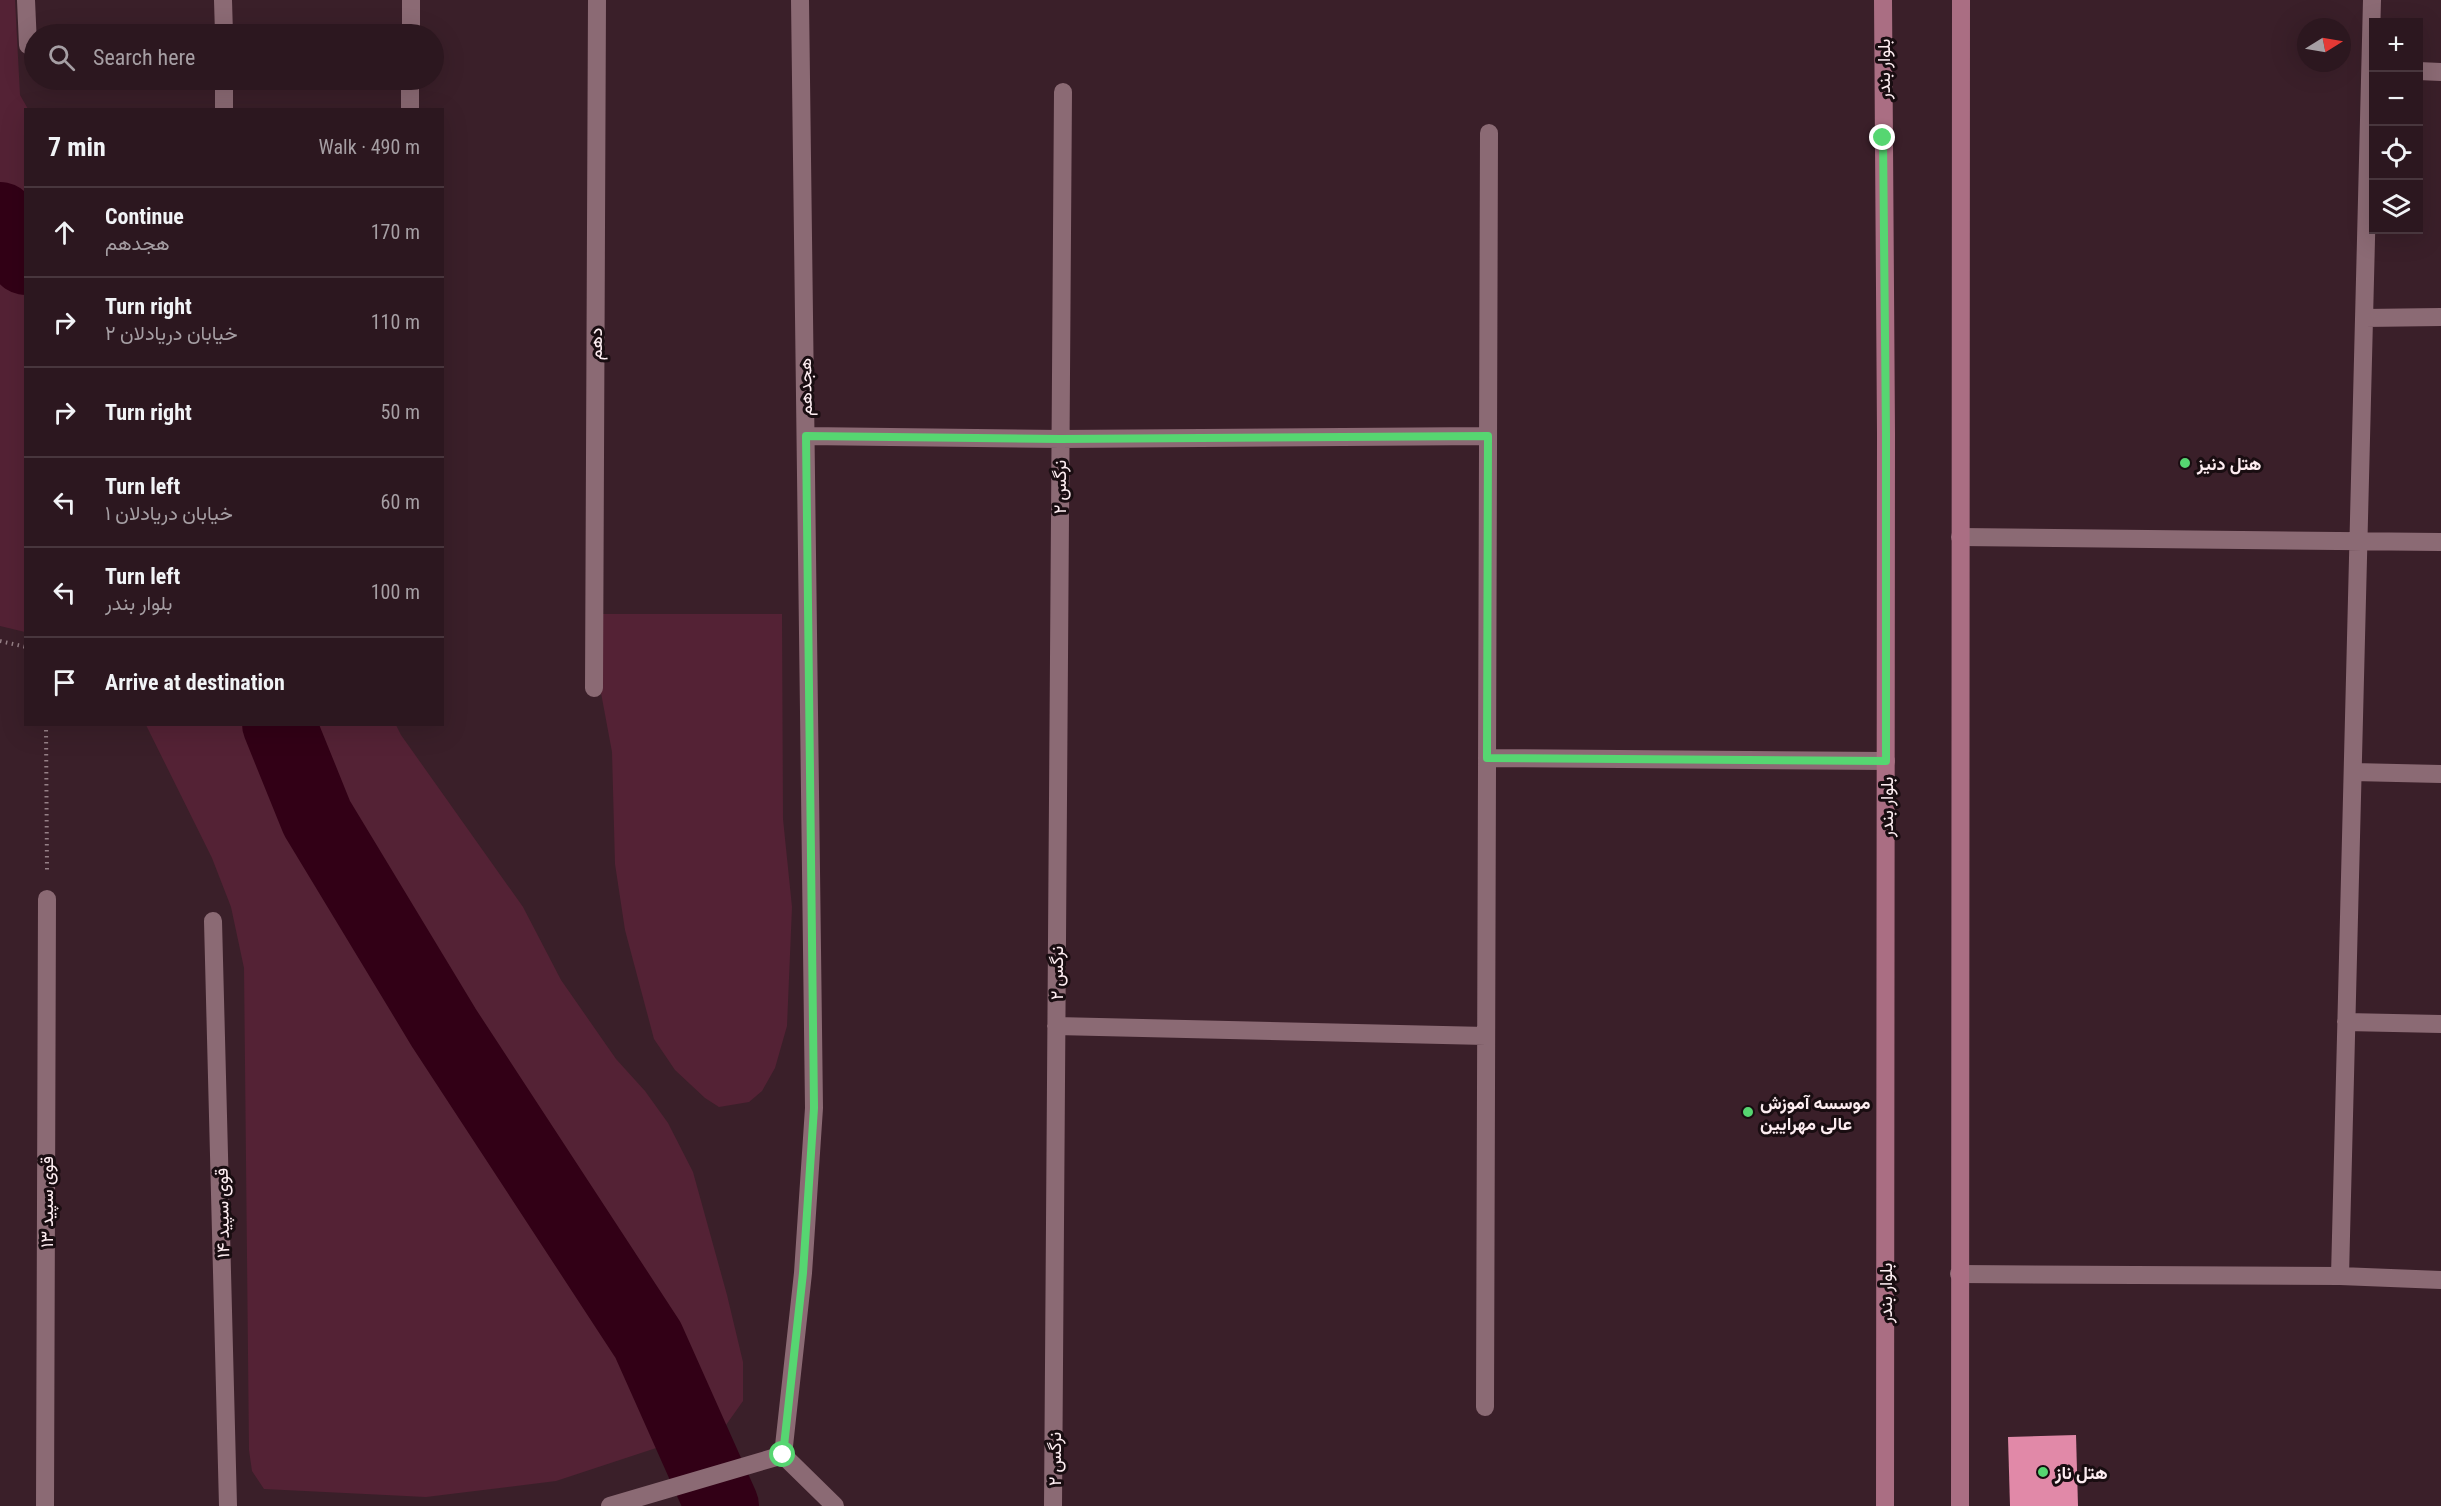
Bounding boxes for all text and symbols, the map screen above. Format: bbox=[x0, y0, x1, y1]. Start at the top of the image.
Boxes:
north arrow bbox=[2297, 18, 2351, 72]
map controls bbox=[2369, 18, 2423, 234]
button: + bbox=[2369, 18, 2423, 72]
search box bbox=[24, 24, 444, 90]
street label: بلوار بندر bbox=[1873, 39, 1895, 100]
icon: search bbox=[45, 41, 78, 74]
text: Search here bbox=[93, 45, 195, 70]
button: − bbox=[2369, 72, 2423, 126]
route end bbox=[1869, 124, 1895, 150]
button: locate bbox=[2369, 126, 2423, 180]
text: 7 min bbox=[48, 132, 106, 162]
text: Walk · 490 m bbox=[319, 135, 420, 159]
button: layers bbox=[2369, 180, 2423, 234]
text: Continue bbox=[105, 204, 184, 229]
icon: ahead bbox=[48, 216, 81, 249]
text: 170 m bbox=[371, 220, 420, 244]
text: هجدهم bbox=[105, 231, 170, 255]
text: Turn right bbox=[105, 294, 192, 319]
icon: right bbox=[48, 306, 81, 339]
text: 110 m bbox=[371, 310, 420, 334]
text: خیابان دریادلان ۲ bbox=[105, 321, 238, 345]
street label: دهم bbox=[585, 328, 608, 360]
street label: هجدهم bbox=[794, 358, 818, 416]
icon: right bbox=[48, 396, 81, 429]
text: Turn right bbox=[105, 400, 192, 425]
text: 50 m bbox=[381, 400, 420, 424]
place label: هتل دنیز bbox=[2196, 453, 2262, 475]
marker: هتل دنیز bbox=[2178, 456, 2192, 470]
street label: نرگس ۲ bbox=[1049, 460, 1071, 514]
text: Turn left bbox=[105, 474, 180, 499]
icon: left bbox=[48, 486, 81, 519]
text: 60 m bbox=[381, 490, 420, 514]
text: خیابان دریادلان ۱ bbox=[105, 501, 233, 525]
text: Turn left bbox=[105, 564, 180, 589]
icon: left bbox=[48, 576, 81, 609]
text: 100 m bbox=[371, 580, 420, 604]
text: بلوار بندر bbox=[105, 591, 172, 615]
icon: arrive bbox=[48, 666, 81, 699]
text: Arrive at destination bbox=[105, 670, 285, 695]
street label: بلوار بندر bbox=[1876, 777, 1898, 838]
street label: نرگس ۲ bbox=[1046, 946, 1068, 1000]
place label: موسسه آموزش عالی مهرایین bbox=[1760, 1092, 1871, 1135]
marker: موسسه آموزش عالی مهرایین bbox=[1741, 1105, 1755, 1119]
street label: قوی سپید ۱۳ bbox=[36, 1156, 59, 1248]
street label: قوی سپید ۱۴ bbox=[211, 1168, 235, 1258]
street label: بلوار بندر bbox=[1875, 1263, 1897, 1324]
street label: نرگس ۲ bbox=[1044, 1432, 1066, 1486]
route start bbox=[769, 1441, 795, 1467]
place label: هتل ناز bbox=[2054, 1462, 2108, 1484]
marker: هتل ناز bbox=[2036, 1465, 2050, 1479]

